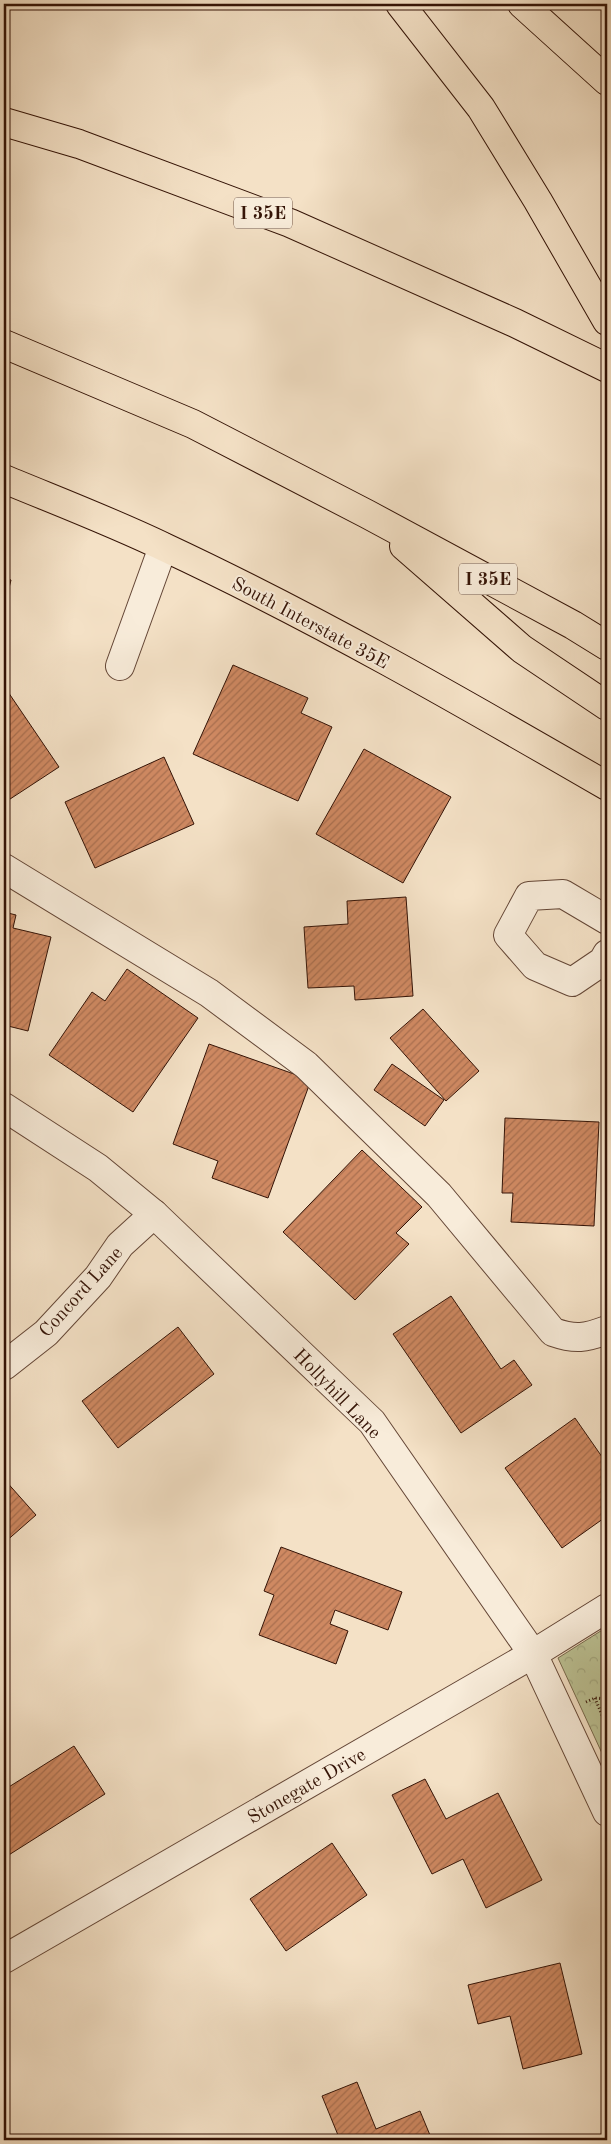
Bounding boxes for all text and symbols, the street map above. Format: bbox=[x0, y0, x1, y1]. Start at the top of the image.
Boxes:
road number: I 35E bbox=[234, 198, 292, 228]
road number: I 35E bbox=[459, 564, 517, 594]
street label: South Interstate 35E bbox=[228, 575, 391, 674]
street label: Concord Lane bbox=[37, 1244, 127, 1341]
street label: Hollyhill Lane bbox=[289, 1346, 384, 1443]
street label: Stonegate Drive bbox=[245, 1746, 370, 1829]

